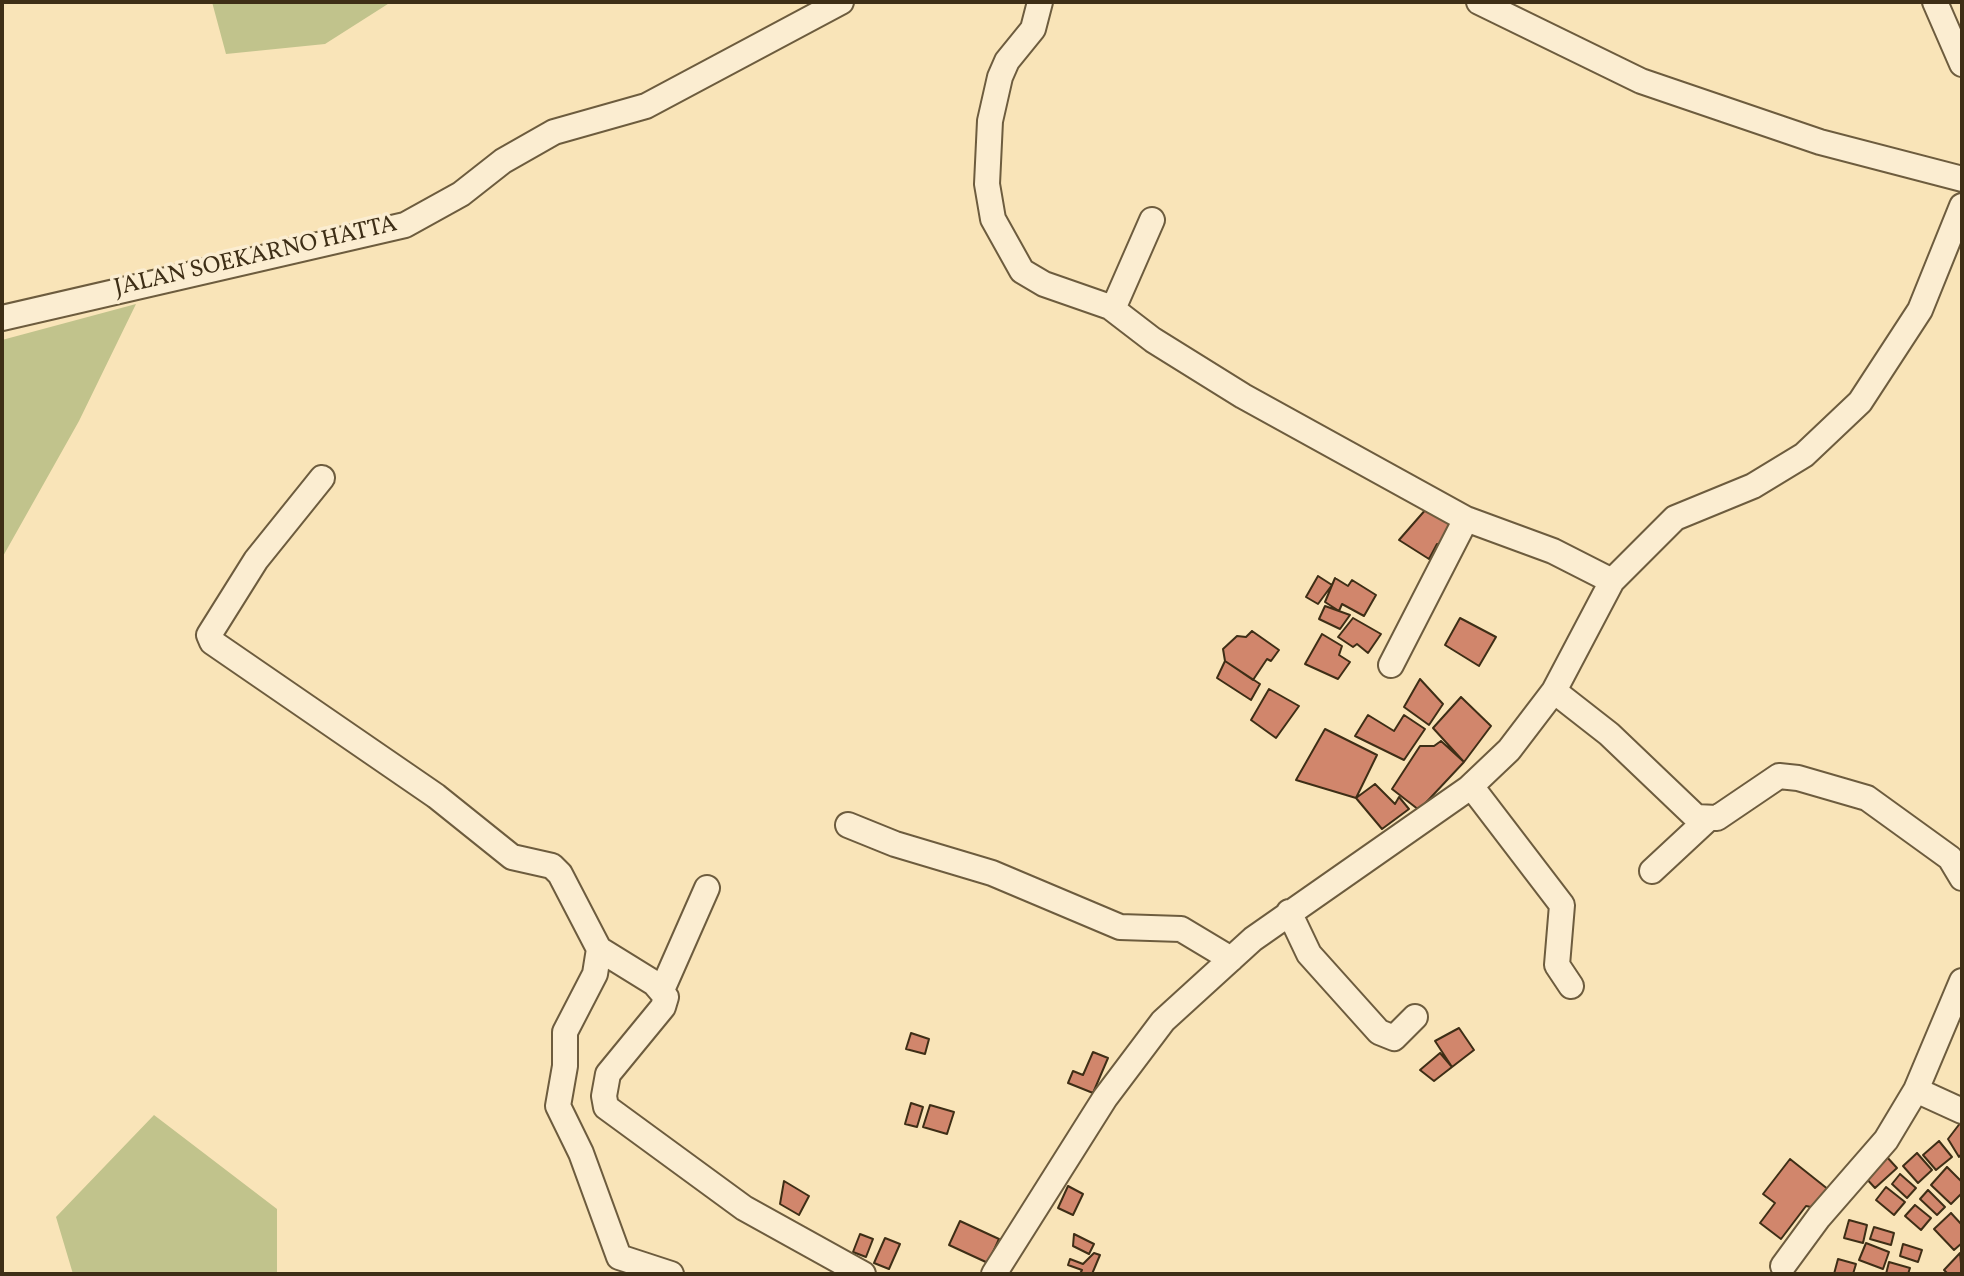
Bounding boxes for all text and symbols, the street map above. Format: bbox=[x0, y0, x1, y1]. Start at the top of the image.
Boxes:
street label: JALAN SOEKARNO HATTA bbox=[112, 211, 400, 305]

